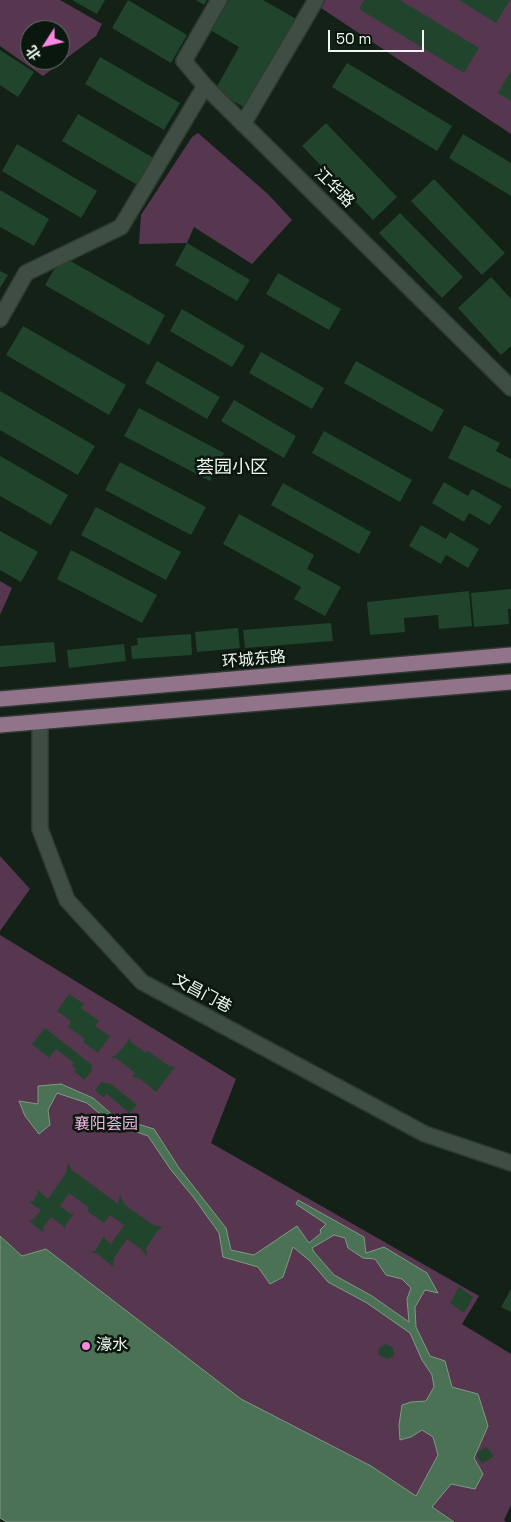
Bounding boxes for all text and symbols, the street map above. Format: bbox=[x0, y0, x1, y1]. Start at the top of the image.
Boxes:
north arrow bbox=[20, 20, 70, 70]
scale bar bbox=[331, 20, 427, 52]
text: 50 m bbox=[336, 29, 371, 48]
text: 北 bbox=[22, 42, 45, 64]
street label: 江华路 bbox=[310, 164, 358, 212]
district label: 荟园小区 bbox=[196, 457, 268, 479]
street label: 环城东路 bbox=[221, 648, 287, 672]
street label: 文昌门巷 bbox=[169, 971, 235, 1017]
park label: 襄阳荟园 bbox=[74, 1115, 138, 1135]
place label: 濠水 bbox=[96, 1336, 128, 1356]
marker: 濠水 bbox=[80, 1340, 92, 1352]

